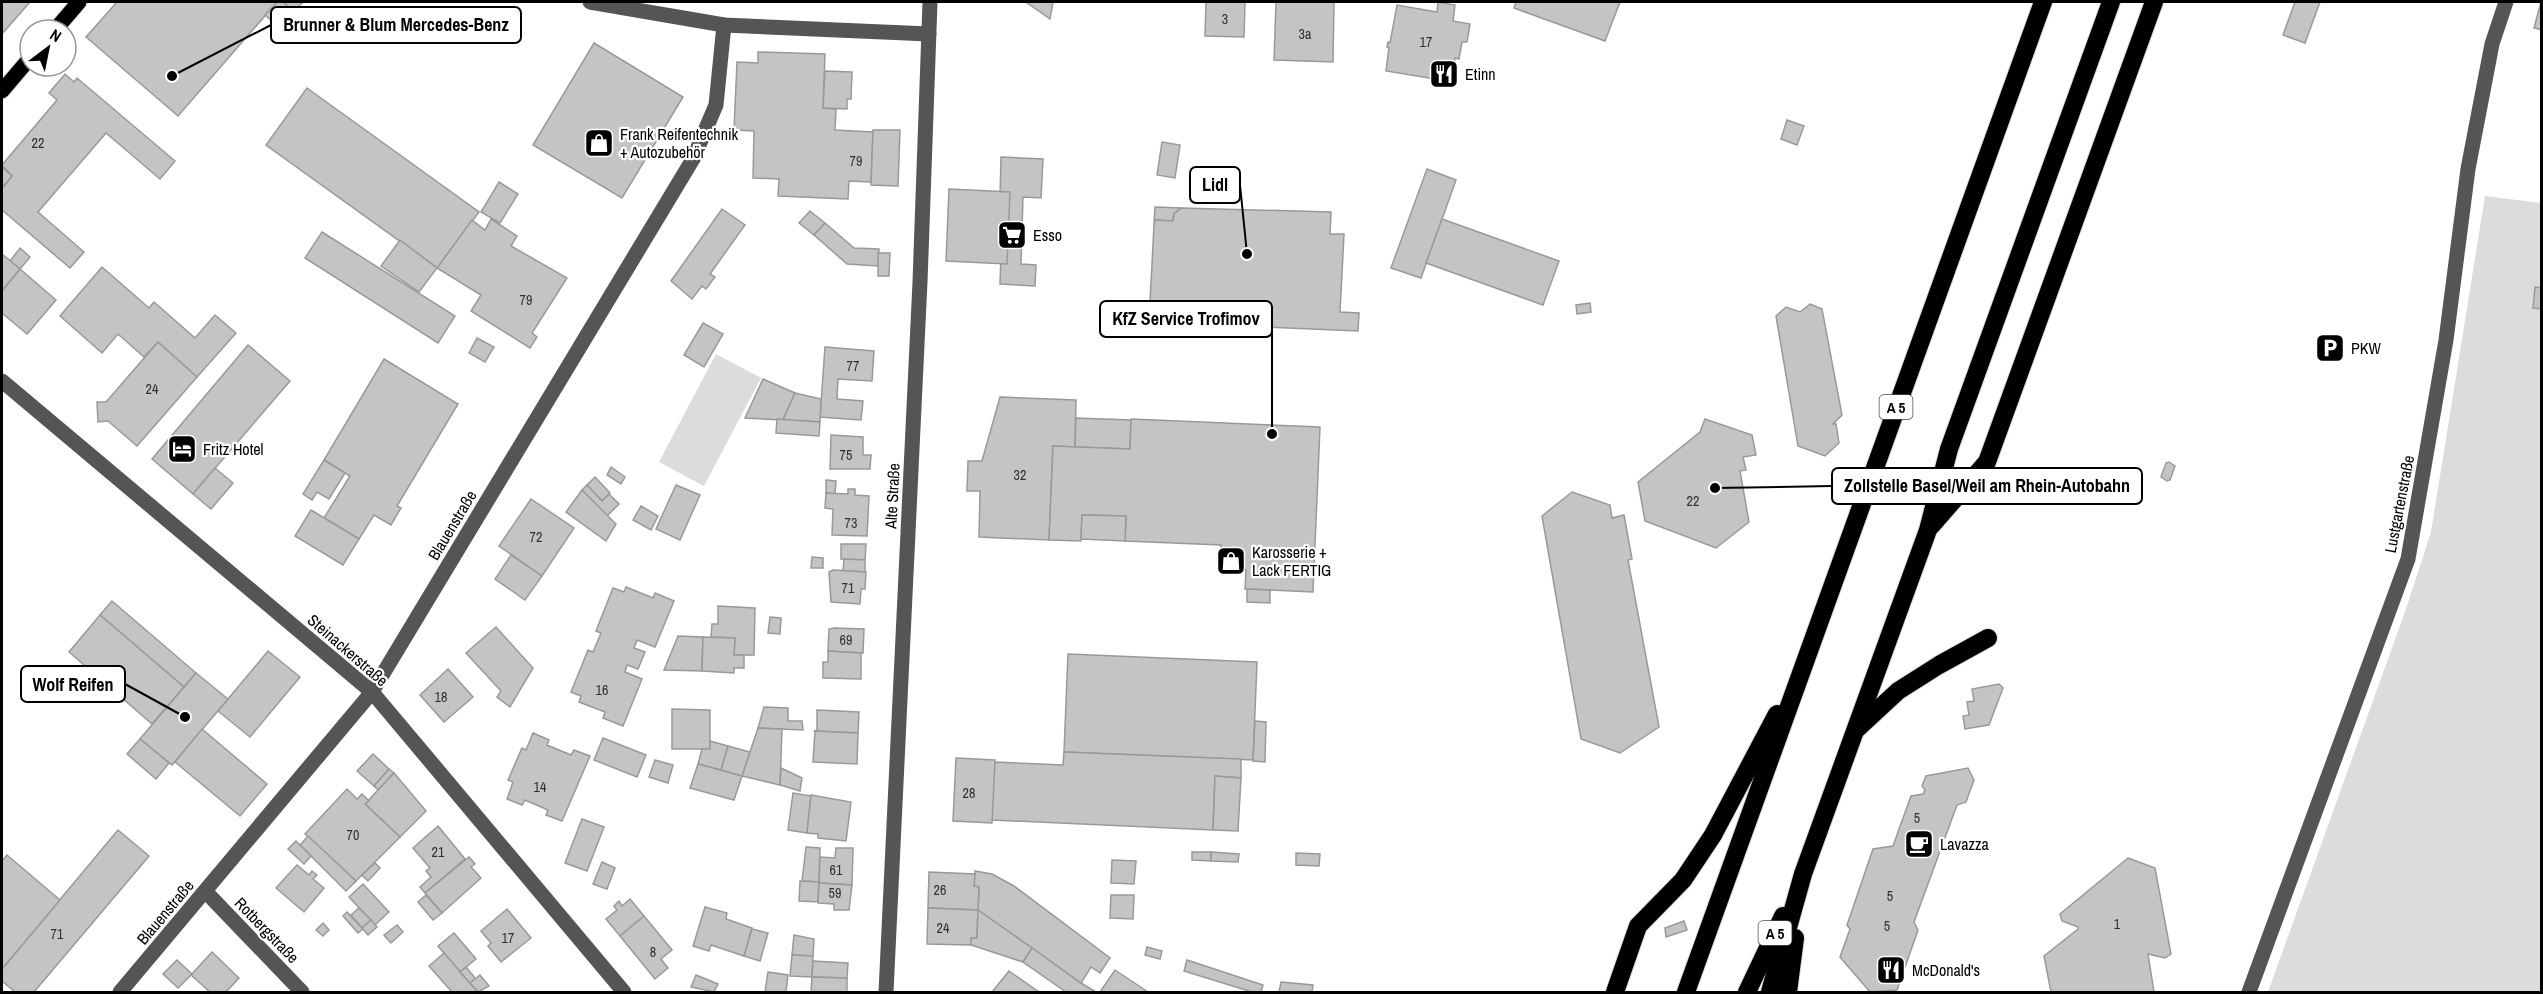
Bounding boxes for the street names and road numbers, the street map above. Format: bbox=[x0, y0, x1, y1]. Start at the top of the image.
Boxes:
road number: A 5 bbox=[1880, 395, 1912, 419]
street label: Lustgartenstraße bbox=[2379, 453, 2419, 555]
street label: Alte Straße bbox=[879, 463, 905, 530]
street label: Blauenstraße bbox=[422, 486, 482, 564]
street label: Steinackerstraße bbox=[303, 609, 393, 691]
street label: Blauenstraße bbox=[131, 875, 199, 949]
street label: Rotbergstraße bbox=[230, 892, 304, 968]
road number: A 5 bbox=[1758, 921, 1792, 945]

